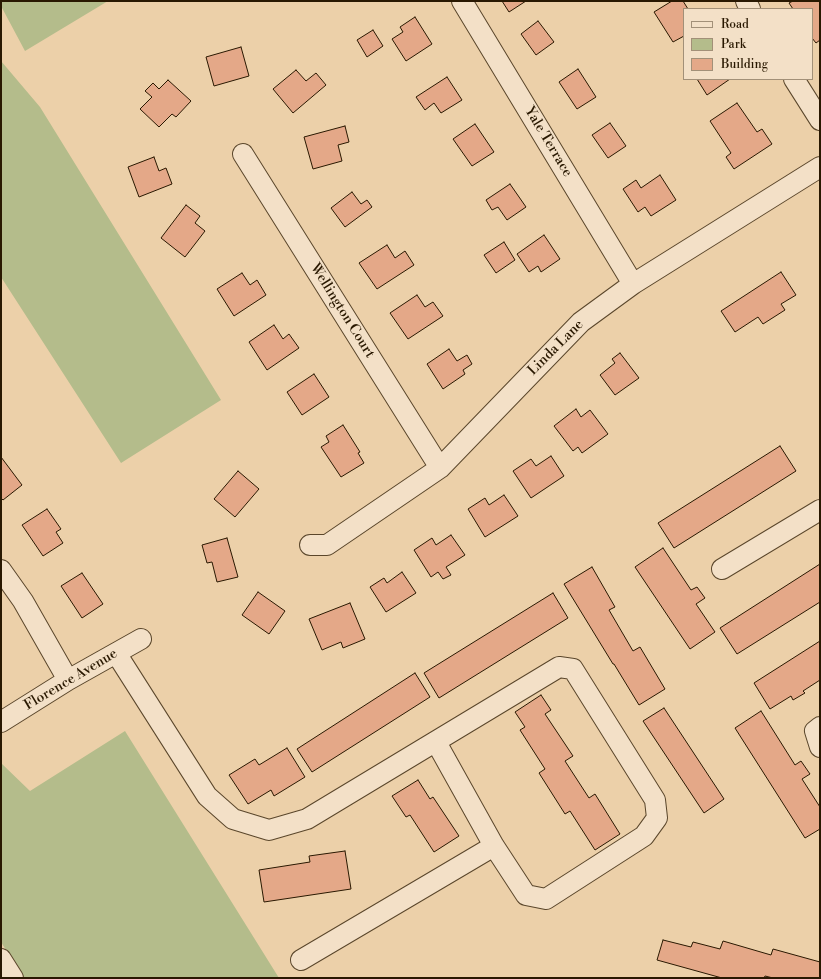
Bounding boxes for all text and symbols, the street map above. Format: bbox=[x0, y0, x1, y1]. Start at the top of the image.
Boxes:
legend bbox=[683, 8, 813, 80]
text: Road bbox=[721, 17, 749, 32]
text: Park bbox=[721, 37, 746, 52]
text: Building bbox=[721, 57, 768, 72]
street label: Yale Terrace bbox=[520, 104, 576, 180]
street label: Wellington Court bbox=[306, 261, 378, 361]
street label: Linda Lane bbox=[525, 317, 587, 379]
street label: Florence Avenue bbox=[21, 646, 121, 714]

